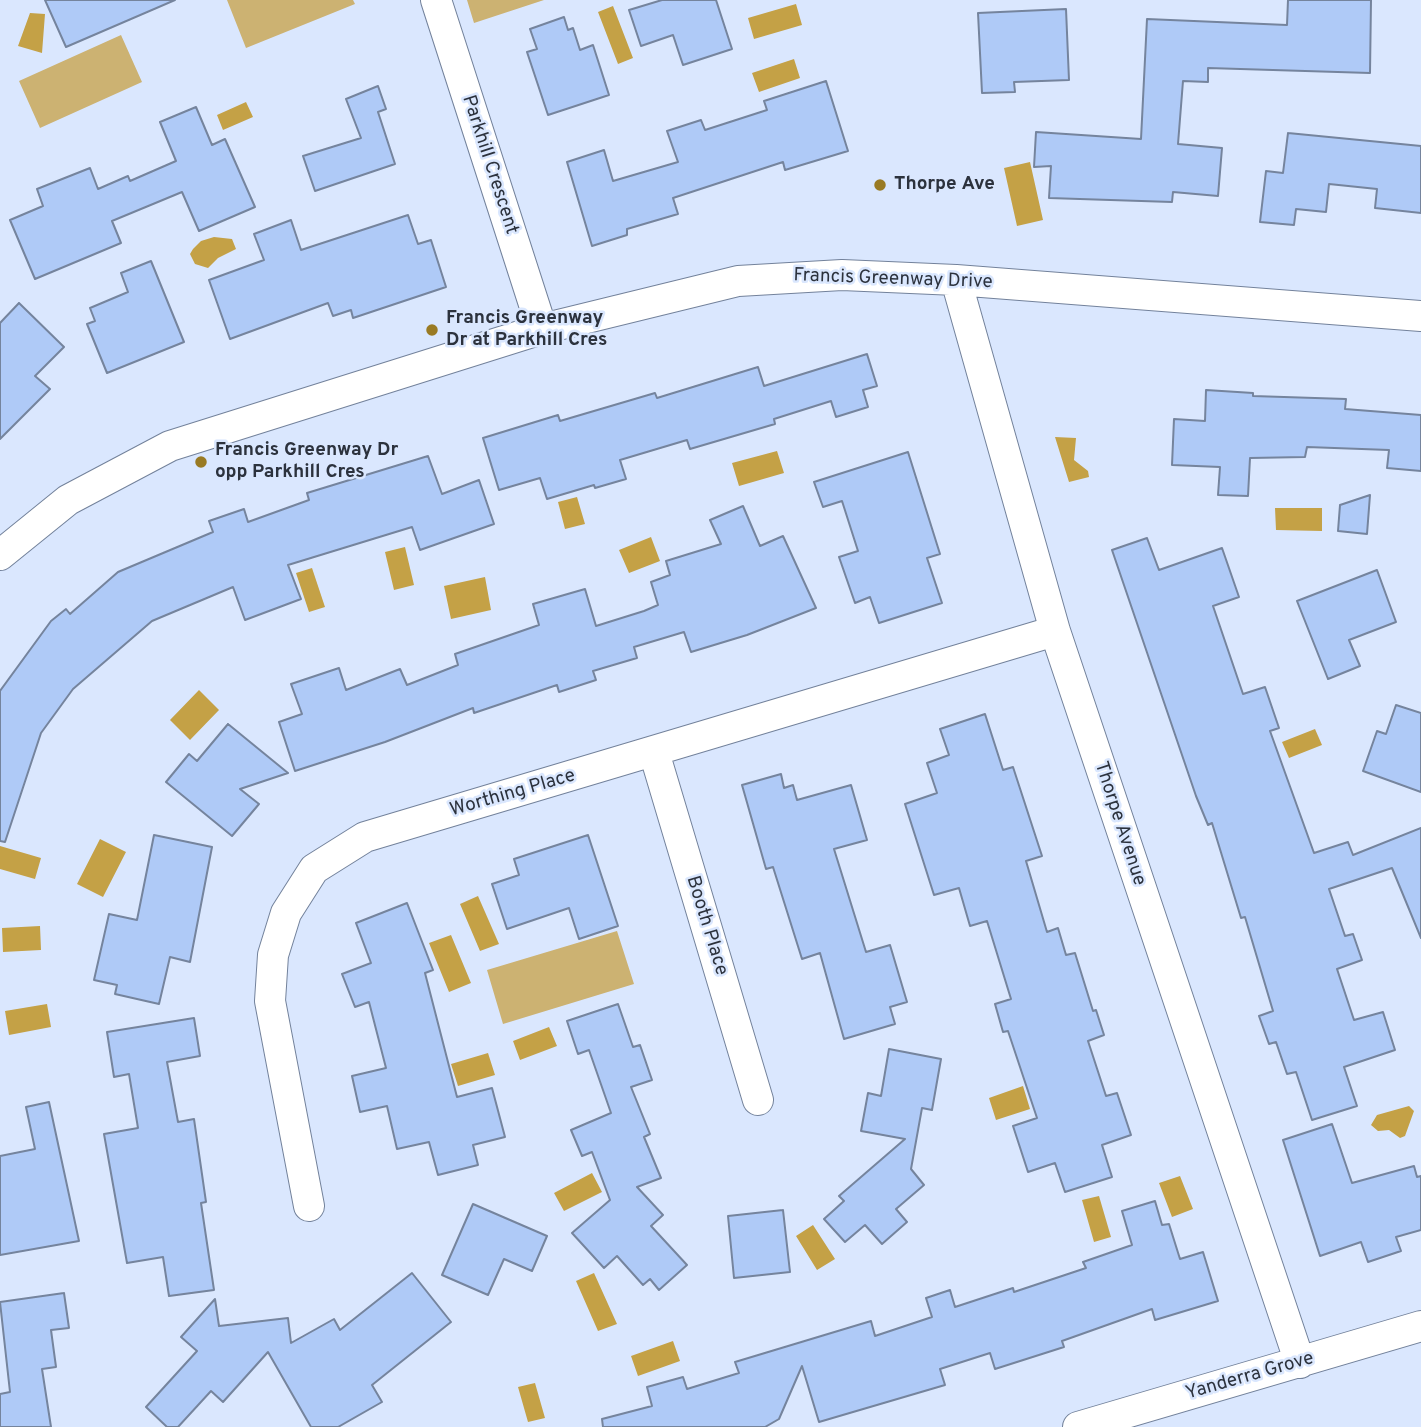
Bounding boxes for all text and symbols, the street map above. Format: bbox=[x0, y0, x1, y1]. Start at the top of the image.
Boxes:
street label: Parkhill Crescent bbox=[456, 93, 522, 237]
place label: Thorpe Ave bbox=[894, 174, 995, 196]
marker: Thorpe Ave bbox=[872, 177, 888, 193]
street label: Francis Greenway Drive bbox=[793, 265, 993, 295]
place label: Francis Greenway Dr at Parkhill Cres bbox=[446, 308, 607, 352]
marker: Francis Greenway Dr at Parkhill Cres bbox=[424, 322, 440, 338]
place label: Francis Greenway Dr opp Parkhill Cres bbox=[215, 440, 398, 484]
marker: Francis Greenway Dr opp Parkhill Cres bbox=[193, 454, 209, 470]
street label: Thorpe Avenue bbox=[1088, 759, 1150, 889]
street label: Worthing Place bbox=[448, 765, 578, 823]
street label: Booth Place bbox=[680, 873, 732, 979]
street label: Yanderra Grove bbox=[1183, 1348, 1317, 1406]

